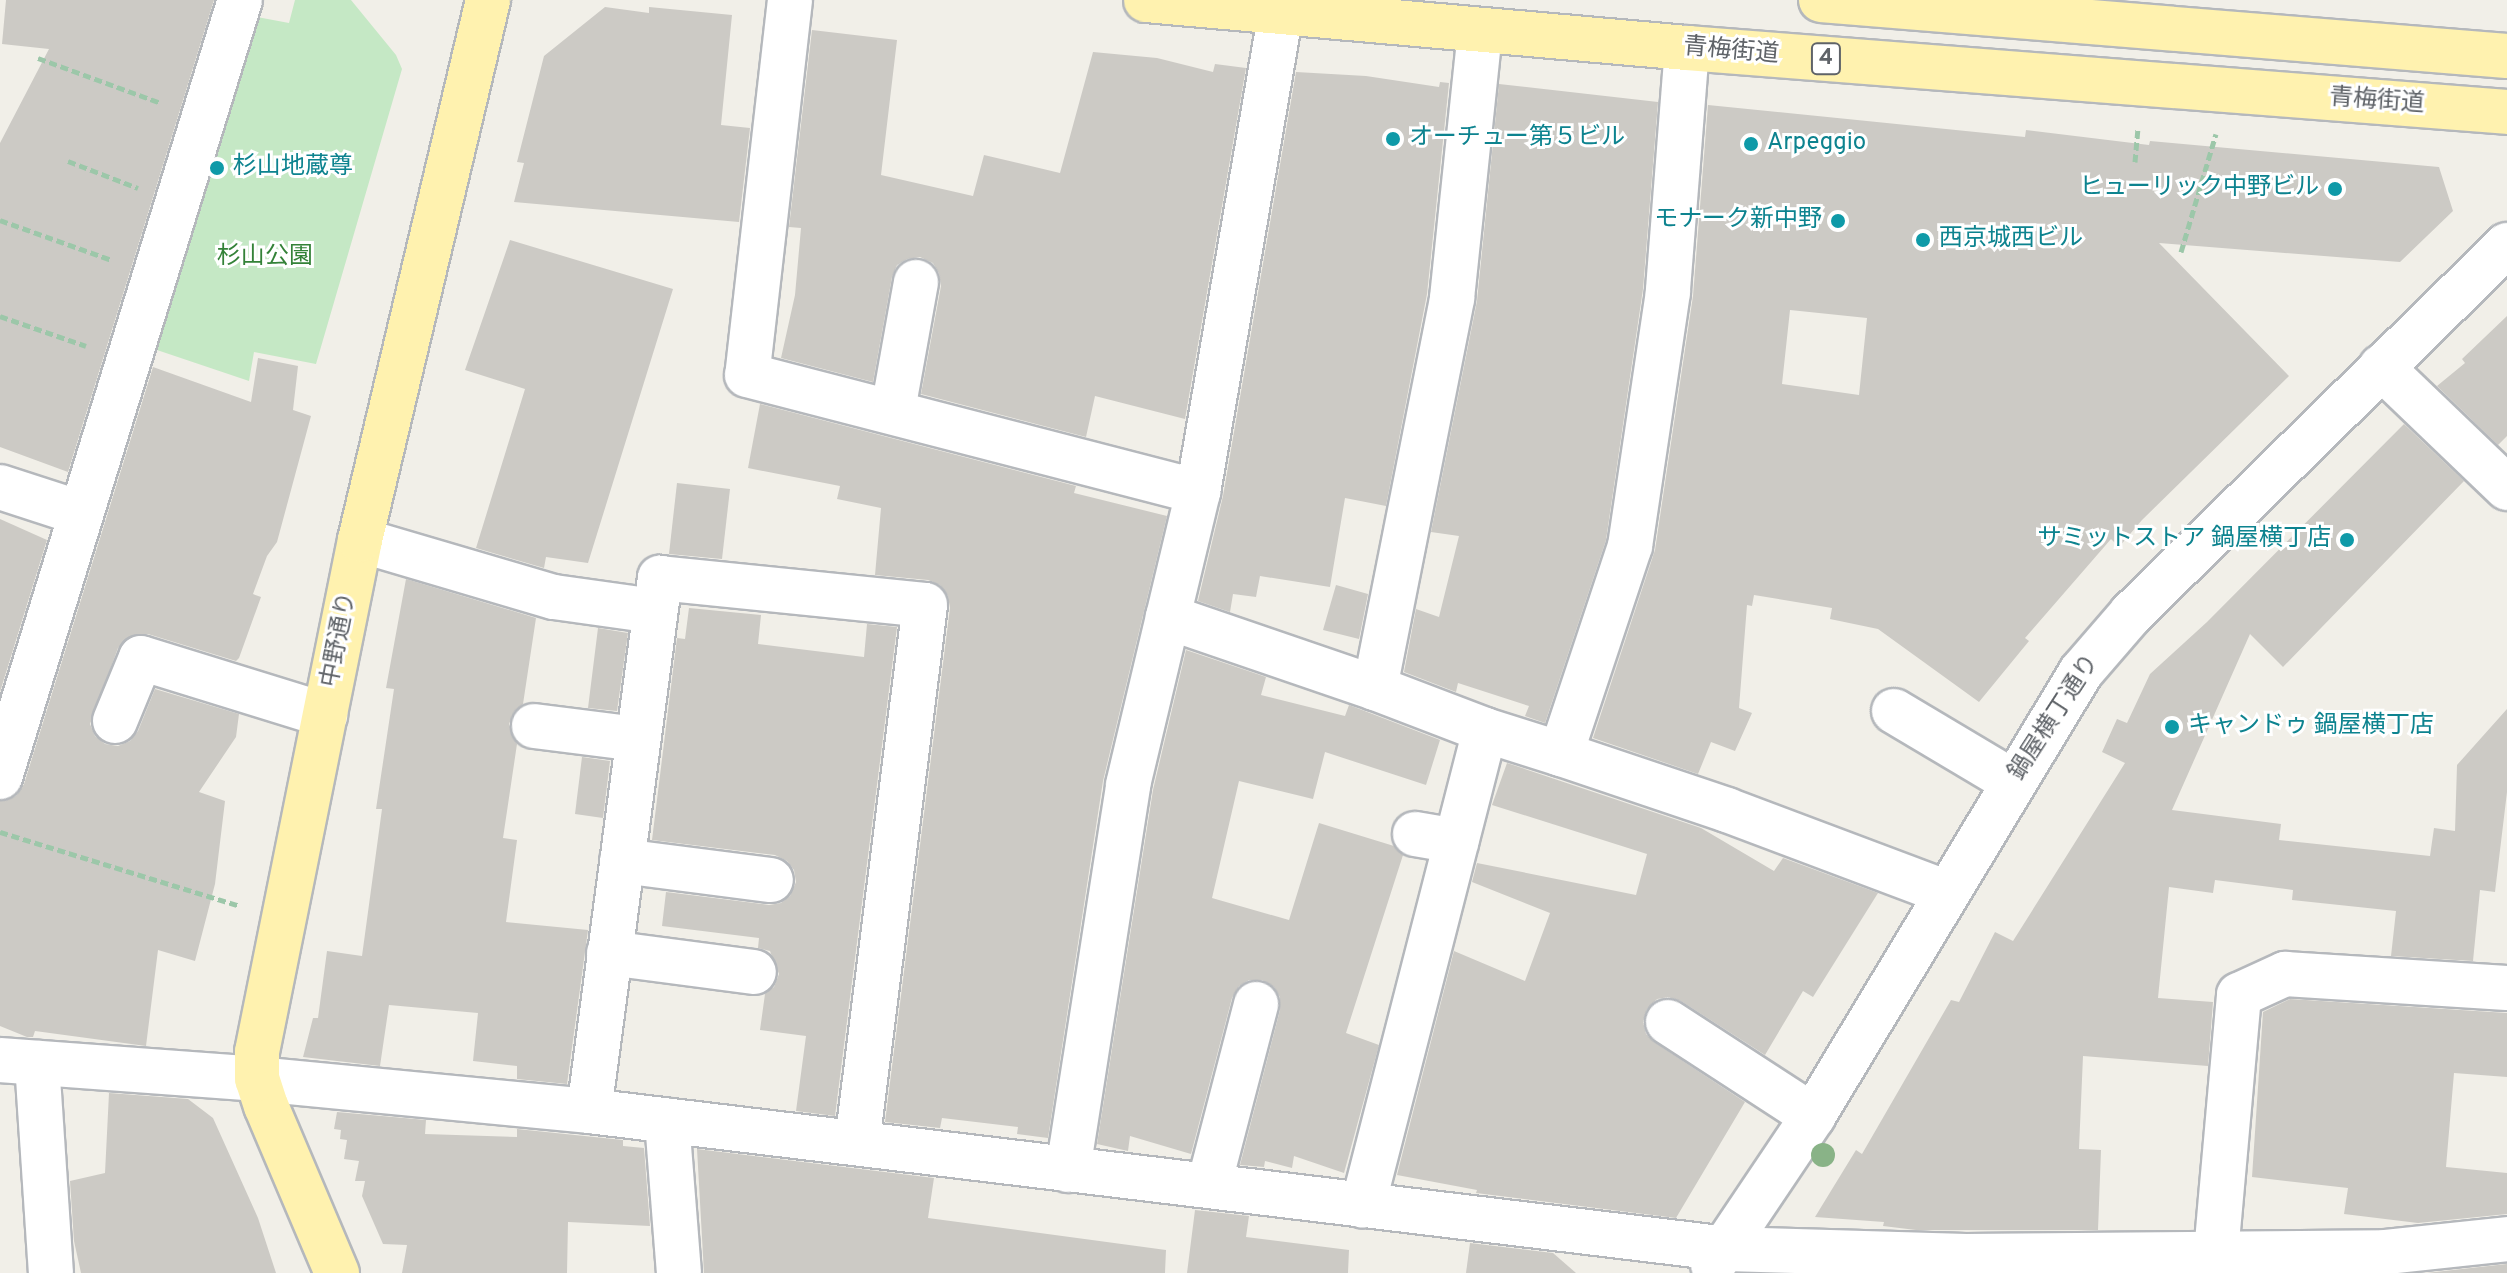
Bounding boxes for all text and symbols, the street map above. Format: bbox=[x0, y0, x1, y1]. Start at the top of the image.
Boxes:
street label: 青梅街道 bbox=[1682, 33, 1780, 71]
road number: 4 bbox=[1810, 41, 1842, 77]
street label: 青梅街道 bbox=[2328, 84, 2426, 120]
place label: オーチュー第５ビル bbox=[1409, 125, 1625, 153]
marker: オーチュー第５ビル bbox=[1384, 130, 1402, 148]
place label: Arpeggio bbox=[1767, 130, 1866, 158]
marker: Arpeggio bbox=[1742, 135, 1760, 153]
place label: 杉山地蔵尊 bbox=[233, 154, 353, 182]
marker: 杉山地蔵尊 bbox=[208, 159, 226, 177]
place label: ヒューリック中野ビル bbox=[2079, 175, 2319, 203]
marker: ヒューリック中野ビル bbox=[2326, 180, 2344, 198]
place label: モナーク新中野 bbox=[1654, 207, 1822, 235]
marker: モナーク新中野 bbox=[1829, 212, 1847, 230]
place label: 西京城西ビル bbox=[1939, 226, 2083, 254]
marker: 西京城西ビル bbox=[1914, 231, 1932, 249]
park label: 杉山公園 bbox=[217, 244, 313, 272]
place label: サミットストア 鍋屋横丁店 bbox=[2037, 526, 2331, 554]
marker: サミットストア 鍋屋横丁店 bbox=[2338, 531, 2356, 549]
street label: 中野通り bbox=[317, 590, 363, 690]
street label: 鍋屋横丁通り bbox=[2004, 650, 2106, 786]
place label: キャンドゥ 鍋屋横丁店 bbox=[2188, 713, 2434, 741]
marker: キャンドゥ 鍋屋横丁店 bbox=[2163, 718, 2181, 736]

